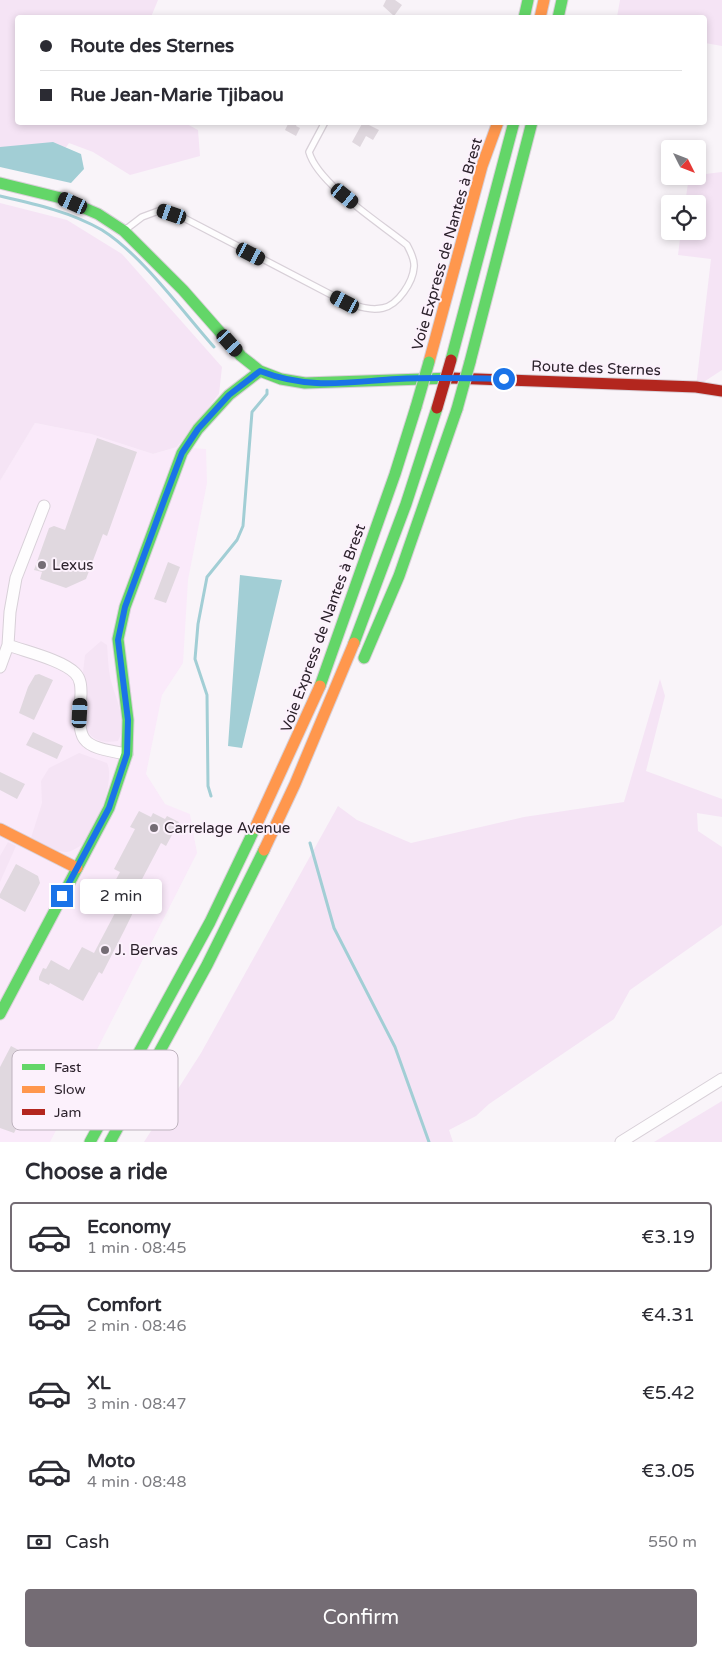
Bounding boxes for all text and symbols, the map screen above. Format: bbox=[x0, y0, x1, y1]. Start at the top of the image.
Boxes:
text: Route des Sternes bbox=[70, 35, 234, 57]
text: Rue Jean-Marie Tjibaou bbox=[70, 84, 284, 106]
street label: Voie Express de Nantes à Brest bbox=[408, 135, 486, 352]
north arrow bbox=[661, 140, 706, 185]
map controls bbox=[661, 140, 706, 240]
car bbox=[328, 181, 361, 211]
car bbox=[56, 190, 89, 216]
button: locate bbox=[661, 195, 706, 240]
car bbox=[155, 202, 188, 226]
car bbox=[234, 241, 267, 267]
car bbox=[328, 289, 361, 315]
car bbox=[214, 327, 245, 359]
street label: Route des Sternes bbox=[531, 357, 661, 379]
route start bbox=[493, 368, 515, 390]
street label: Voie Express de Nantes à Brest bbox=[277, 521, 369, 735]
place label: Lexus bbox=[52, 556, 94, 574]
marker: Lexus bbox=[36, 559, 48, 571]
car bbox=[71, 698, 88, 728]
place label: Carrelage Avenue bbox=[164, 819, 290, 837]
marker: Carrelage Avenue bbox=[148, 822, 160, 834]
callout: 2 min bbox=[80, 878, 162, 914]
route end bbox=[51, 885, 73, 907]
text: 2 min bbox=[100, 886, 142, 906]
place label: J. Bervas bbox=[115, 941, 178, 959]
marker: J. Bervas bbox=[99, 944, 111, 956]
legend bbox=[12, 1050, 178, 1130]
text: Fast bbox=[54, 1059, 82, 1076]
text: Slow bbox=[54, 1081, 86, 1098]
text: Jam bbox=[54, 1104, 81, 1121]
text: Choose a ride bbox=[25, 1159, 168, 1185]
icon: car bbox=[27, 1215, 72, 1260]
text: Economy bbox=[87, 1216, 171, 1238]
text: €3.19 bbox=[641, 1226, 695, 1248]
text: 1 min · 08:45 bbox=[87, 1238, 186, 1258]
icon: car bbox=[27, 1293, 72, 1338]
text: Comfort bbox=[87, 1294, 161, 1316]
text: €4.31 bbox=[641, 1304, 695, 1326]
text: 2 min · 08:46 bbox=[87, 1316, 186, 1336]
icon: car bbox=[27, 1371, 72, 1416]
text: XL bbox=[87, 1372, 111, 1394]
text: €5.42 bbox=[642, 1382, 695, 1404]
text: 3 min · 08:47 bbox=[87, 1394, 186, 1414]
icon: car bbox=[27, 1449, 72, 1494]
text: Moto bbox=[87, 1450, 135, 1472]
text: €3.05 bbox=[641, 1460, 695, 1482]
text: 4 min · 08:48 bbox=[87, 1472, 186, 1492]
icon: cash bbox=[25, 1528, 53, 1556]
text: Cash bbox=[65, 1531, 110, 1553]
text: 550 m bbox=[648, 1532, 697, 1552]
button: Confirm bbox=[25, 1589, 697, 1647]

